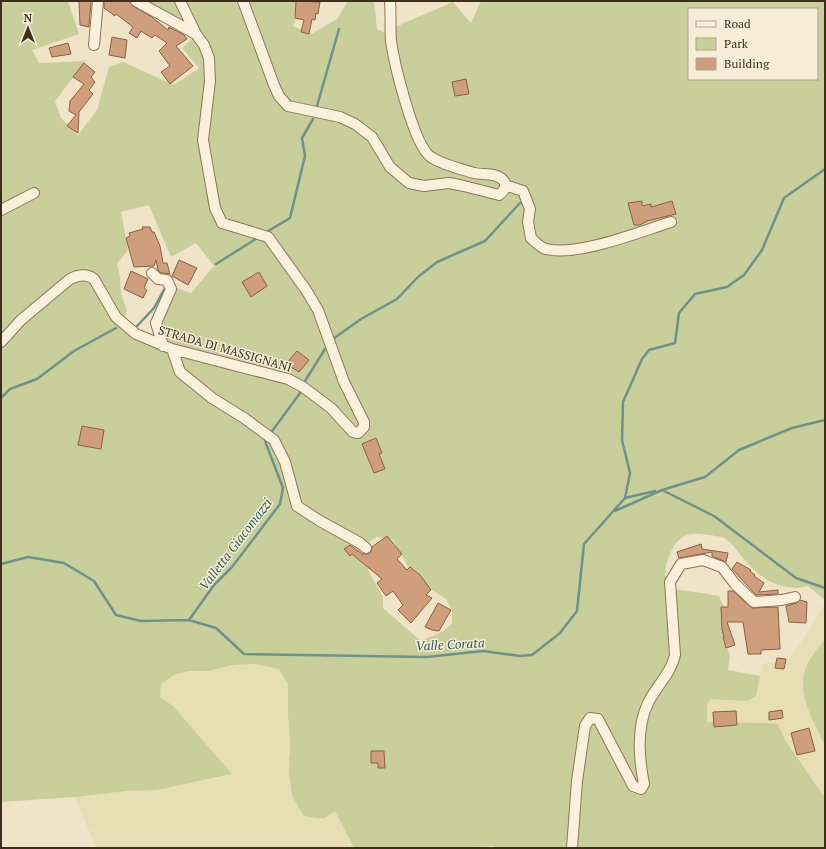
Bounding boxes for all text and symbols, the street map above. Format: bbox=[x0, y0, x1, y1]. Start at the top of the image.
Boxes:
north arrow bbox=[8, 8, 48, 48]
legend bbox=[688, 8, 818, 80]
text: N bbox=[24, 11, 33, 25]
text: Road bbox=[724, 16, 751, 31]
text: Park bbox=[724, 36, 749, 51]
text: Building bbox=[724, 56, 770, 71]
street label: STRADA DI MASSIGNANI bbox=[157, 322, 294, 375]
water label: Valletta Giacomazzi bbox=[194, 494, 276, 594]
water label: Valle Corata bbox=[415, 633, 485, 655]

